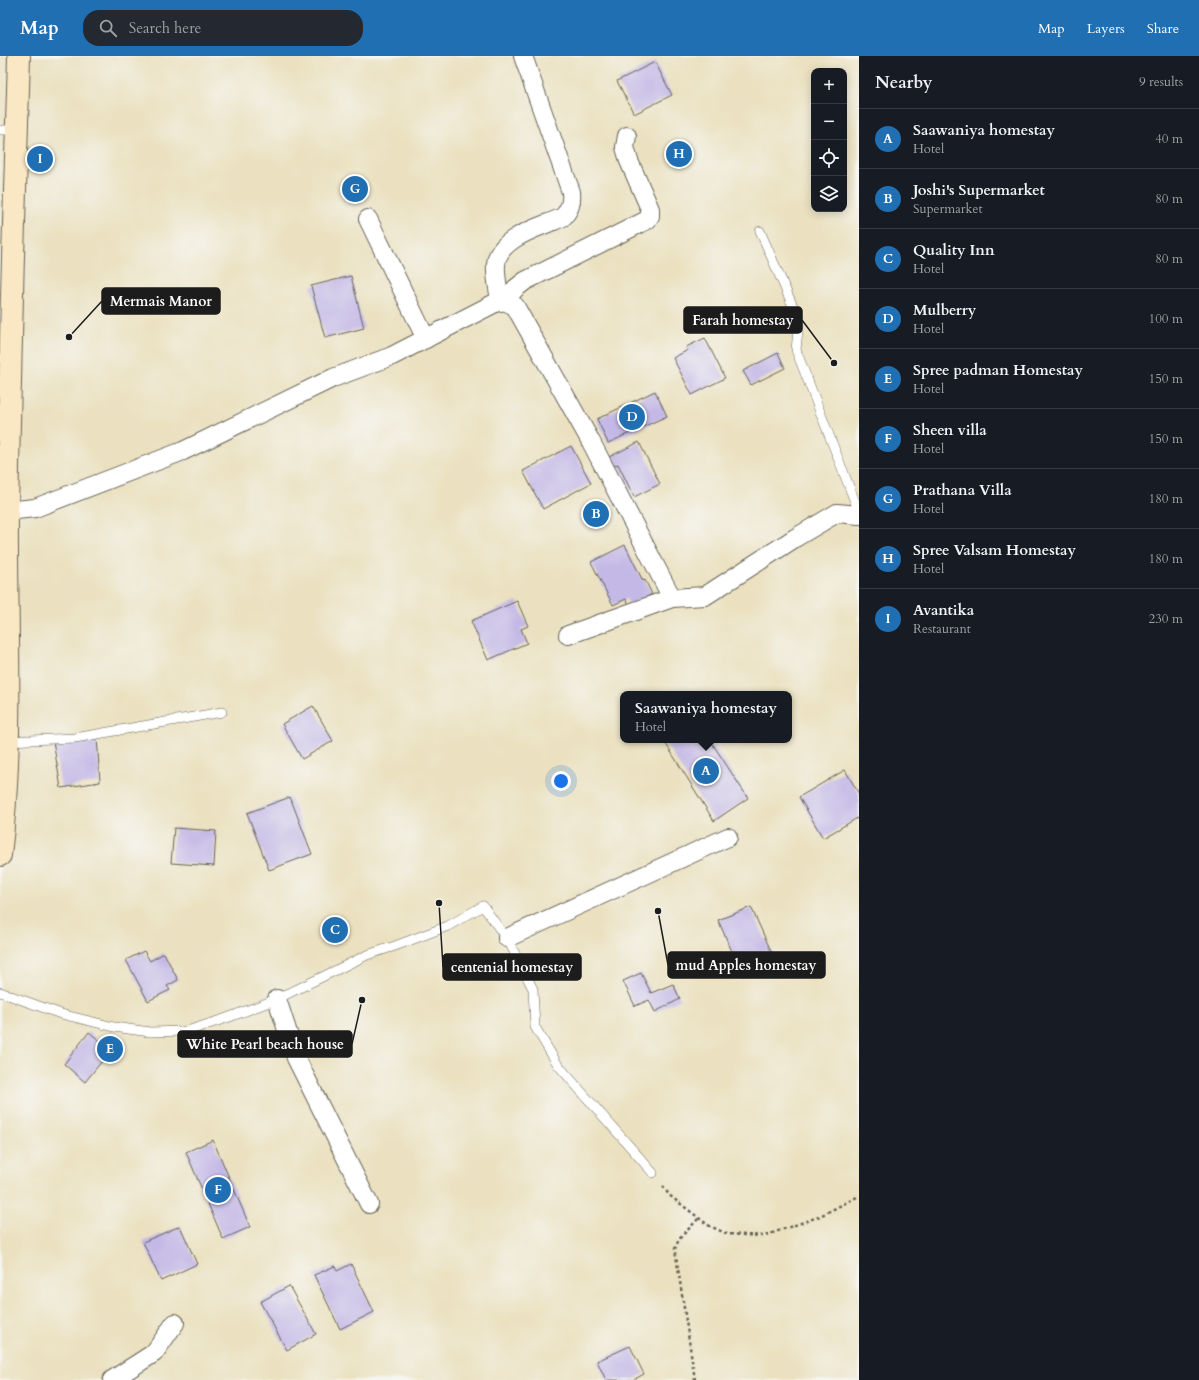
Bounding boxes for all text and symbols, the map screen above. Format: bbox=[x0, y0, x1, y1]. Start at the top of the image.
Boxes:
search box bbox=[83, 10, 363, 46]
text: Map bbox=[20, 15, 59, 41]
icon: search bbox=[97, 17, 119, 39]
text: Search here bbox=[129, 18, 201, 38]
text: Map bbox=[1038, 19, 1065, 38]
text: Layers bbox=[1087, 19, 1125, 38]
text: Share bbox=[1147, 19, 1179, 38]
map controls bbox=[811, 68, 847, 212]
button: + bbox=[811, 68, 847, 104]
text: Nearby bbox=[875, 71, 932, 94]
text: 9 results bbox=[1139, 73, 1183, 91]
button: − bbox=[811, 104, 847, 140]
text: Saawaniya homestay bbox=[913, 120, 1055, 140]
text: A bbox=[883, 130, 893, 148]
text: 40 m bbox=[1155, 130, 1183, 148]
pin: H bbox=[666, 139, 692, 169]
button: locate bbox=[811, 140, 847, 176]
text: Hotel bbox=[913, 140, 944, 158]
pin: I bbox=[27, 144, 53, 174]
pin: G bbox=[342, 174, 368, 204]
button: layers bbox=[811, 176, 847, 212]
text: Joshi's Supermarket bbox=[913, 180, 1045, 200]
text: B bbox=[883, 190, 893, 208]
text: 80 m bbox=[1155, 190, 1183, 208]
text: Supermarket bbox=[913, 200, 983, 218]
text: Quality Inn bbox=[913, 240, 995, 260]
text: C bbox=[883, 250, 893, 268]
text: 80 m bbox=[1155, 250, 1183, 268]
text: Hotel bbox=[913, 260, 944, 278]
callout: Mermais Manor bbox=[102, 288, 220, 314]
text: Mermais Manor bbox=[110, 292, 212, 311]
text: Mulberry bbox=[913, 300, 976, 320]
callout: Farah homestay bbox=[684, 307, 802, 333]
text: D bbox=[882, 310, 894, 328]
text: 100 m bbox=[1149, 310, 1183, 328]
text: Farah homestay bbox=[692, 311, 794, 330]
text: Hotel bbox=[913, 320, 944, 338]
text: Spree padman Homestay bbox=[913, 360, 1083, 380]
text: E bbox=[884, 370, 892, 388]
text: 150 m bbox=[1149, 370, 1183, 388]
text: Hotel bbox=[913, 380, 944, 398]
pin: D bbox=[619, 402, 645, 432]
text: Sheen villa bbox=[913, 420, 987, 440]
text: F bbox=[884, 430, 892, 448]
text: 150 m bbox=[1149, 430, 1183, 448]
text: Hotel bbox=[913, 440, 944, 458]
text: Prathana Villa bbox=[913, 480, 1012, 500]
text: G bbox=[883, 490, 893, 508]
text: 180 m bbox=[1149, 490, 1183, 508]
pin: B bbox=[583, 499, 609, 529]
text: Hotel bbox=[913, 500, 944, 518]
text: Spree Valsam Homestay bbox=[913, 540, 1076, 560]
text: H bbox=[882, 550, 894, 568]
text: 180 m bbox=[1149, 550, 1183, 568]
text: Hotel bbox=[913, 560, 944, 578]
text: Avantika bbox=[913, 600, 974, 620]
text: I bbox=[885, 610, 891, 628]
text: 230 m bbox=[1149, 610, 1183, 628]
text: Restaurant bbox=[913, 620, 971, 638]
popup bbox=[620, 691, 792, 743]
text: Saawaniya homestay bbox=[635, 698, 777, 718]
text: Hotel bbox=[635, 718, 666, 736]
pin: A bbox=[693, 756, 719, 786]
your location bbox=[551, 771, 571, 791]
pin: C bbox=[322, 915, 348, 945]
callout: mud Apples homestay bbox=[668, 952, 825, 978]
callout: centenial homestay bbox=[443, 954, 581, 980]
text: mud Apples homestay bbox=[676, 956, 817, 975]
text: centenial homestay bbox=[451, 958, 573, 977]
callout: White Pearl beach house bbox=[178, 1031, 352, 1057]
pin: E bbox=[97, 1034, 123, 1064]
text: White Pearl beach house bbox=[185, 1035, 344, 1054]
pin: F bbox=[205, 1175, 231, 1205]

